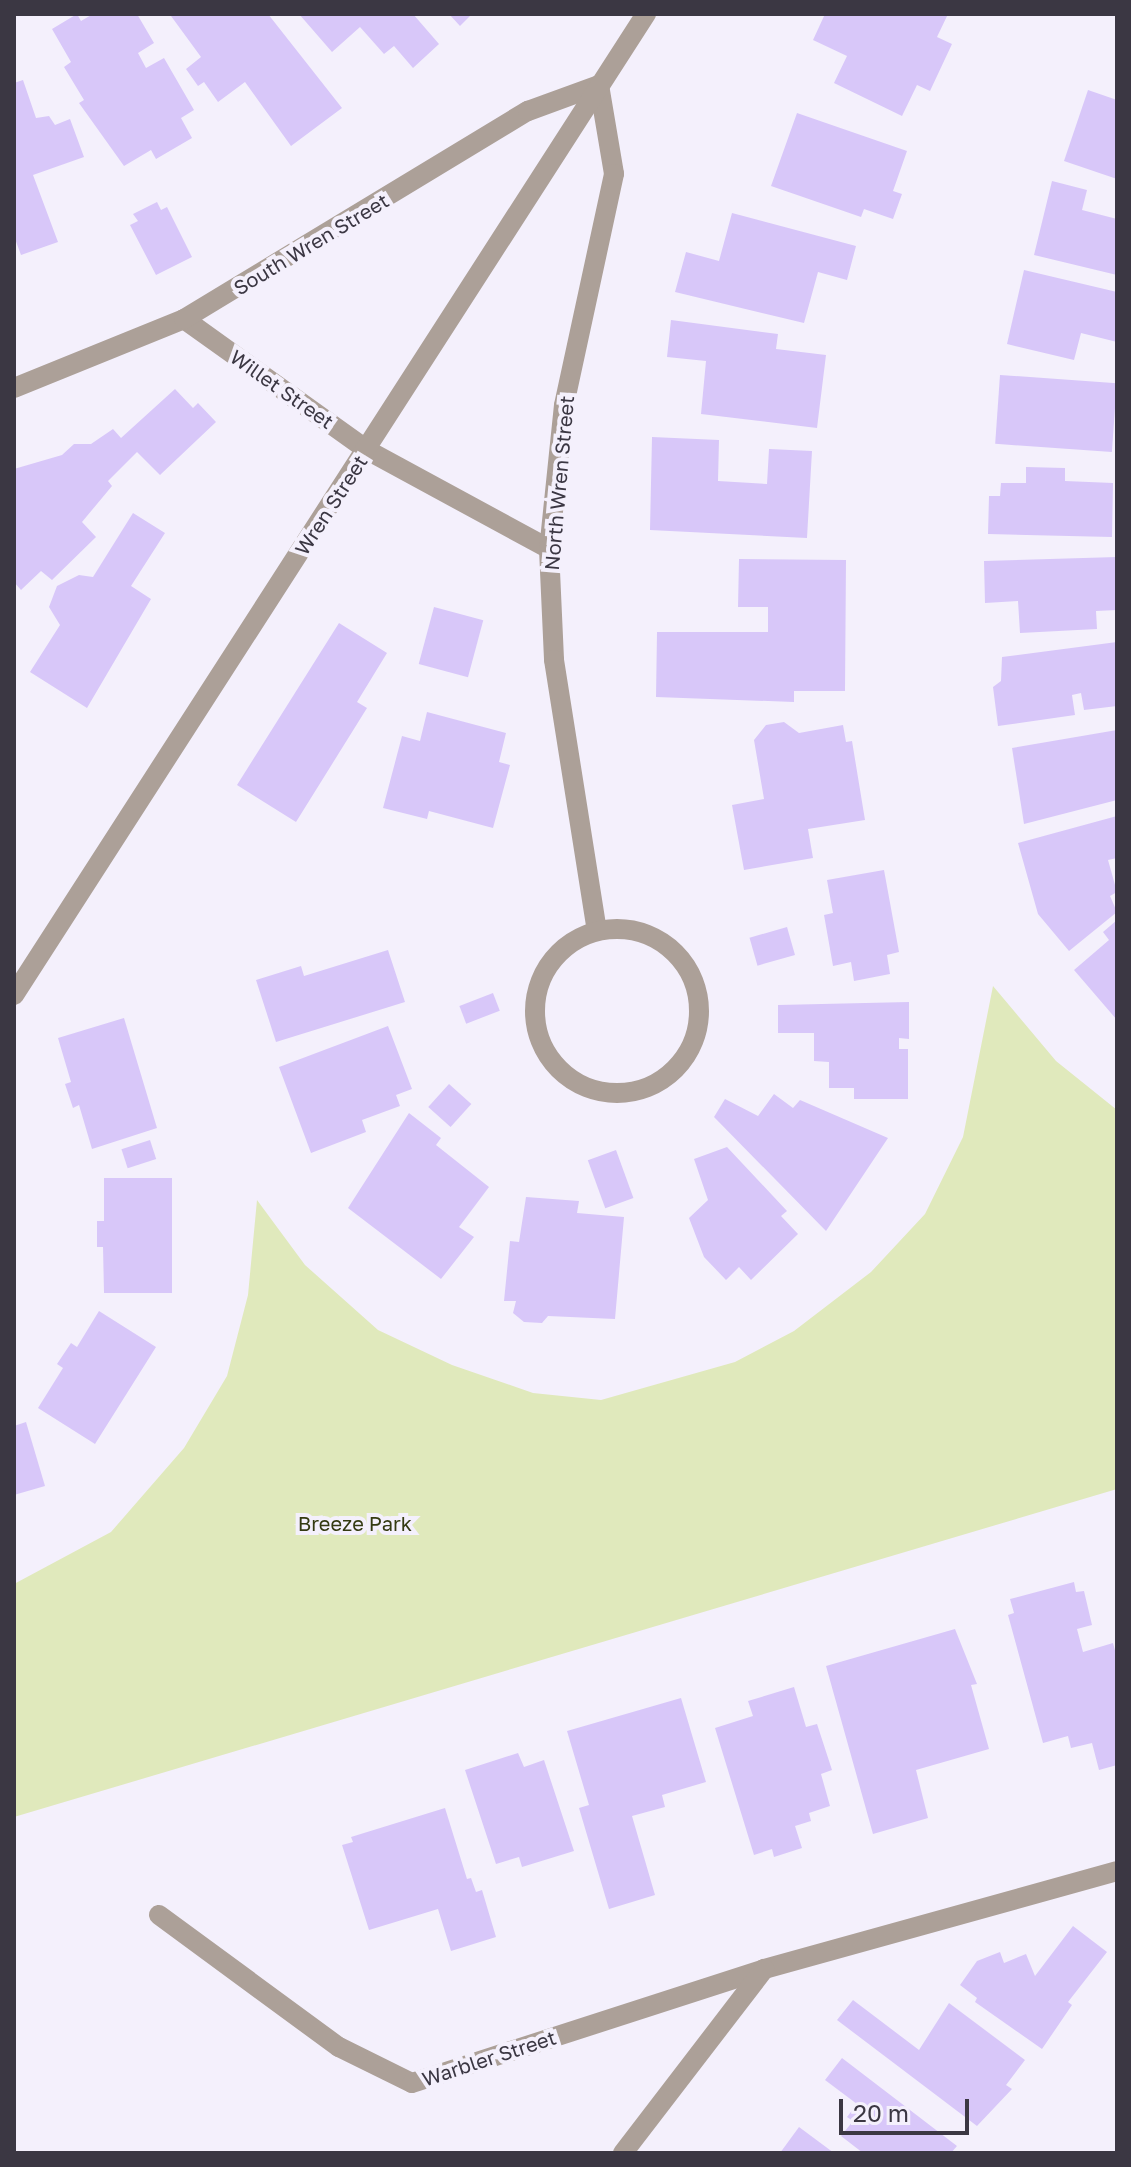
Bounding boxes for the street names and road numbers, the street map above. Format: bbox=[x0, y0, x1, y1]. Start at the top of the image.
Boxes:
street label: South Wren Street bbox=[229, 188, 393, 300]
street label: Willet Street bbox=[226, 344, 338, 434]
street label: North Wren Street bbox=[539, 395, 579, 571]
street label: Wren Street bbox=[290, 450, 372, 560]
street label: Warbler Street bbox=[419, 2025, 559, 2091]

